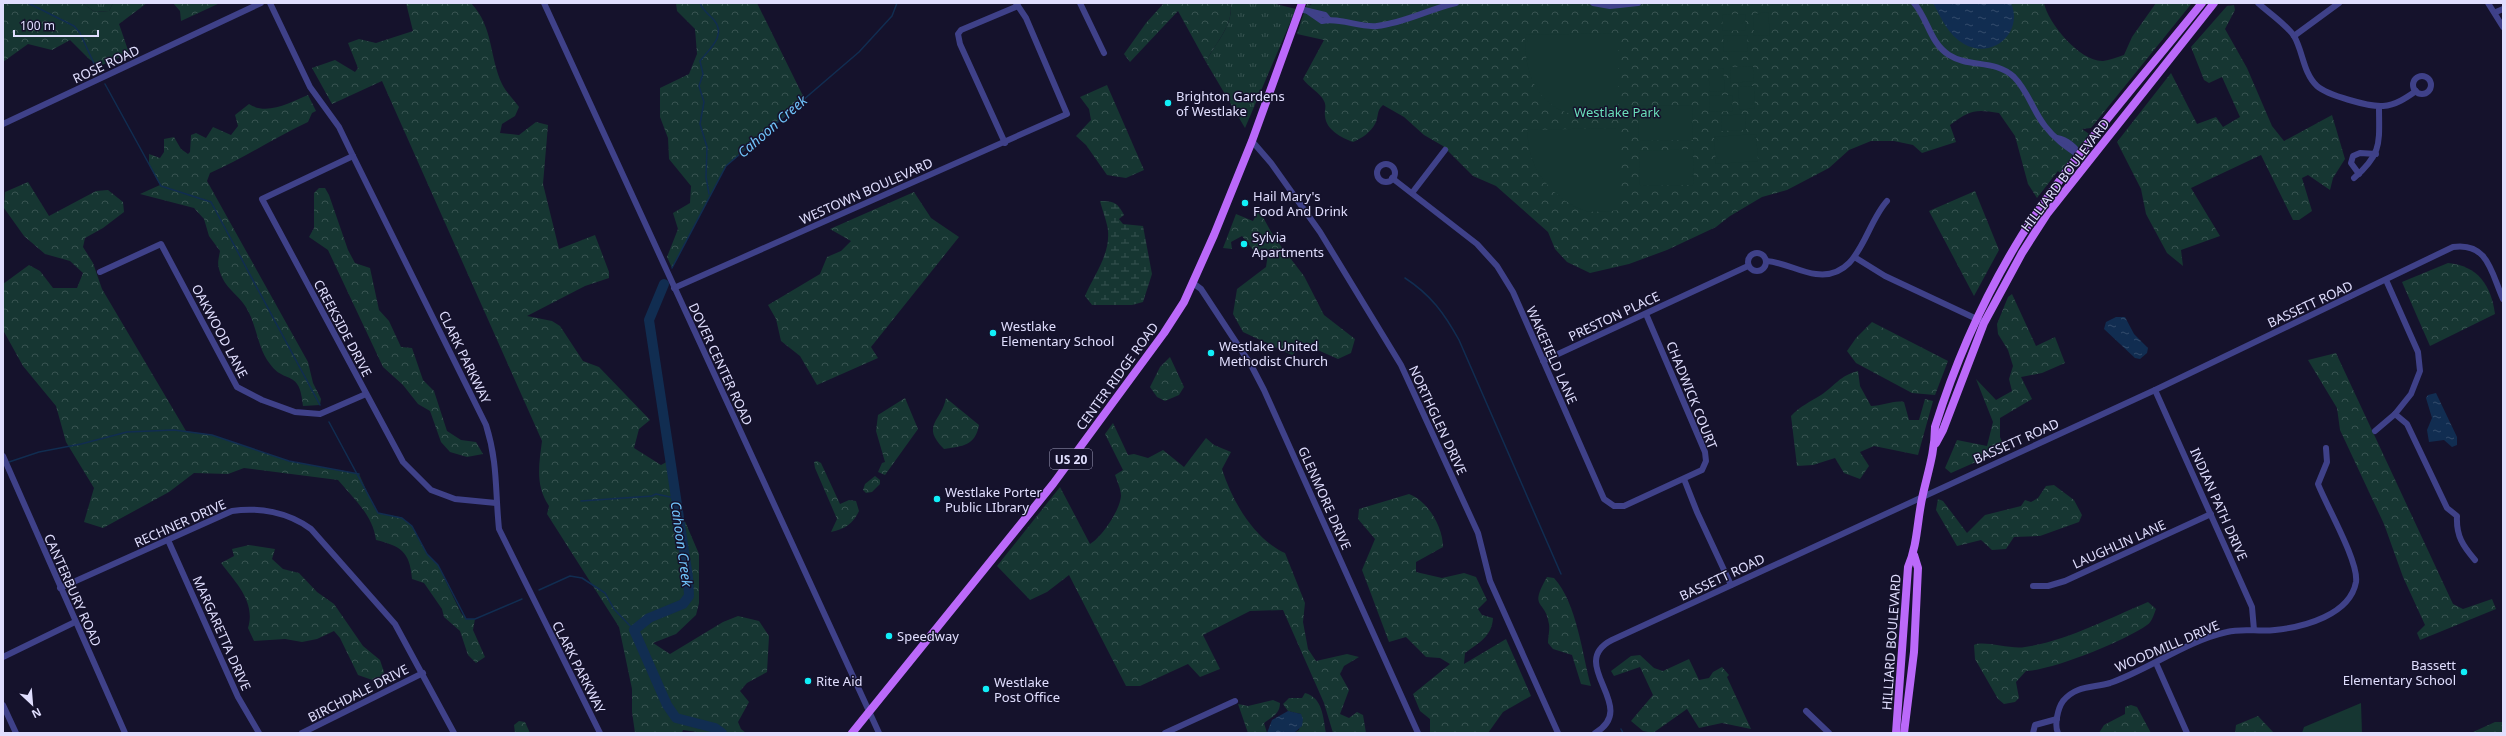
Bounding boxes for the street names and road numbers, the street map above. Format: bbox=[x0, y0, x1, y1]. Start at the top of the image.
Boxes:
street label: ROSE ROAD bbox=[70, 41, 142, 87]
street label: HILLIARD BOULEVARD bbox=[2017, 115, 2113, 235]
street label: WESTOWN BOULEVARD bbox=[797, 153, 935, 229]
street label: CREEKSIDE DRIVE bbox=[310, 276, 376, 380]
street label: BASSETT ROAD bbox=[2264, 276, 2356, 332]
street label: OAKWOOD LANE bbox=[188, 281, 252, 381]
street label: PRESTON PLACE bbox=[1565, 287, 1663, 345]
street label: DOVER CENTER ROAD bbox=[685, 300, 757, 428]
street label: WAKEFIELD LANE bbox=[1522, 303, 1582, 407]
street label: CLARK PARKWAY bbox=[435, 308, 495, 407]
street label: CENTER RIDGE ROAD bbox=[1072, 318, 1162, 434]
street label: CHADWICK COURT bbox=[1662, 339, 1722, 452]
street label: NORTHGLEN DRIVE bbox=[1405, 362, 1471, 478]
street label: BASSETT ROAD bbox=[1970, 414, 2062, 468]
street label: GLENMORE DRIVE bbox=[1294, 444, 1356, 552]
street label: INDIAN PATH DRIVE bbox=[2186, 445, 2252, 563]
road number: US 20 bbox=[1050, 449, 1092, 469]
street label: RECHNER DRIVE bbox=[131, 495, 229, 551]
street label: LAUGHLIN LANE bbox=[2069, 515, 2169, 573]
street label: CANTERBURY ROAD bbox=[40, 531, 106, 649]
street label: BASSETT ROAD bbox=[1676, 549, 1768, 605]
street label: MARGARETTA DRIVE bbox=[189, 573, 255, 693]
street label: HILLIARD BOULEVARD bbox=[1877, 573, 1905, 711]
street label: WOODMILL DRIVE bbox=[2112, 616, 2222, 676]
street label: CLARK PARKWAY bbox=[548, 618, 610, 717]
street label: BIRCHDALE DRIVE bbox=[305, 660, 411, 726]

